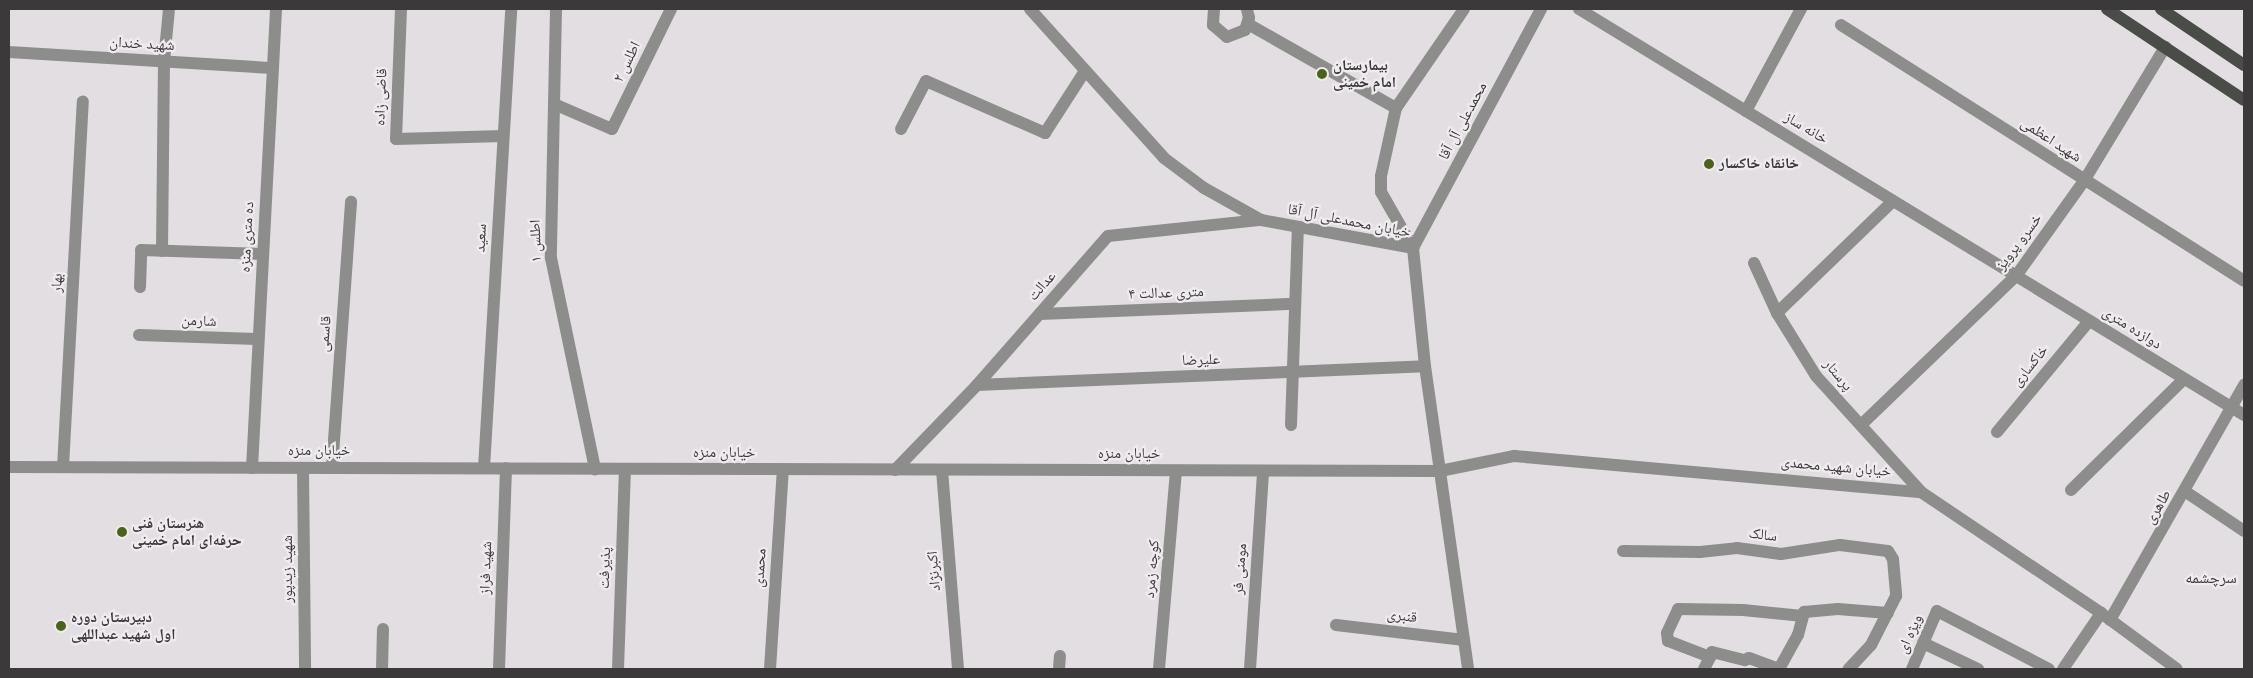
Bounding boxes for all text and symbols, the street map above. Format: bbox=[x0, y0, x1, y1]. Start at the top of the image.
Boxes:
street label: شهید خندان bbox=[109, 33, 175, 55]
street label: اطلس ۲ bbox=[610, 39, 644, 85]
place label: بیمارستان امام خمینی bbox=[1333, 56, 1396, 91]
marker: بیمارستان امام خمینی bbox=[1315, 67, 1329, 81]
street label: قاضی زاده bbox=[371, 68, 391, 126]
street label: محمدعلی آل آقا bbox=[1435, 79, 1491, 163]
street label: خانه ساز bbox=[1781, 108, 1831, 148]
street label: شهید اعظمی bbox=[2017, 114, 2085, 166]
place label: خانقاه خاکسار bbox=[1719, 155, 1799, 173]
marker: خانقاه خاکسار bbox=[1703, 158, 1715, 170]
street label: خیابان محمدعلی آل آقا bbox=[1286, 200, 1412, 242]
street label: ده متری منزه bbox=[236, 201, 258, 273]
street label: خسرو پرویز bbox=[1992, 210, 2046, 274]
street label: اطلس ۱ bbox=[526, 219, 546, 263]
street label: سعید bbox=[471, 223, 491, 253]
street label: عدالت bbox=[1024, 267, 1060, 305]
street label: بهار bbox=[48, 273, 66, 293]
street label: ۴ متری عدالت bbox=[1128, 283, 1204, 303]
street label: دوازده متری bbox=[2099, 303, 2165, 353]
street label: شارمن bbox=[181, 311, 217, 331]
street label: قاسمی bbox=[315, 315, 335, 353]
street label: خاکساری bbox=[2008, 342, 2052, 390]
street label: علیرضا bbox=[1182, 350, 1220, 370]
street label: پرستار bbox=[1820, 355, 1856, 395]
street label: خیابان منزه bbox=[288, 442, 350, 460]
street label: خیابان منزه bbox=[693, 444, 755, 462]
street label: خیابان منزه bbox=[1098, 445, 1160, 463]
street label: خیابان شهید محمدی bbox=[1780, 453, 1892, 481]
street label: طاهری bbox=[2141, 487, 2175, 527]
place label: هنرستان فنی حرفه‌ای امام خمینی bbox=[132, 514, 242, 549]
street label: سالک bbox=[1748, 524, 1778, 546]
marker: هنرستان فنی حرفه‌ای امام خمینی bbox=[116, 526, 128, 538]
street label: شهید زیدپور bbox=[279, 535, 297, 603]
street label: کوچه زمرد bbox=[1140, 539, 1164, 599]
street label: شهید فراز bbox=[476, 541, 496, 595]
street label: مومنی فر bbox=[1229, 543, 1251, 595]
street label: پذیرفت bbox=[595, 547, 615, 589]
street label: محمدی bbox=[750, 548, 770, 588]
street label: اکبرنژاد bbox=[923, 550, 945, 592]
district label: سرچشمه bbox=[2185, 568, 2237, 588]
street label: قنبری bbox=[1386, 605, 1418, 627]
place label: دبیرستان دوره اول شهید عبداللهی bbox=[71, 608, 176, 643]
street label: ویژه ای bbox=[1893, 612, 1927, 656]
marker: دبیرستان دوره اول شهید عبداللهی bbox=[55, 620, 67, 632]

